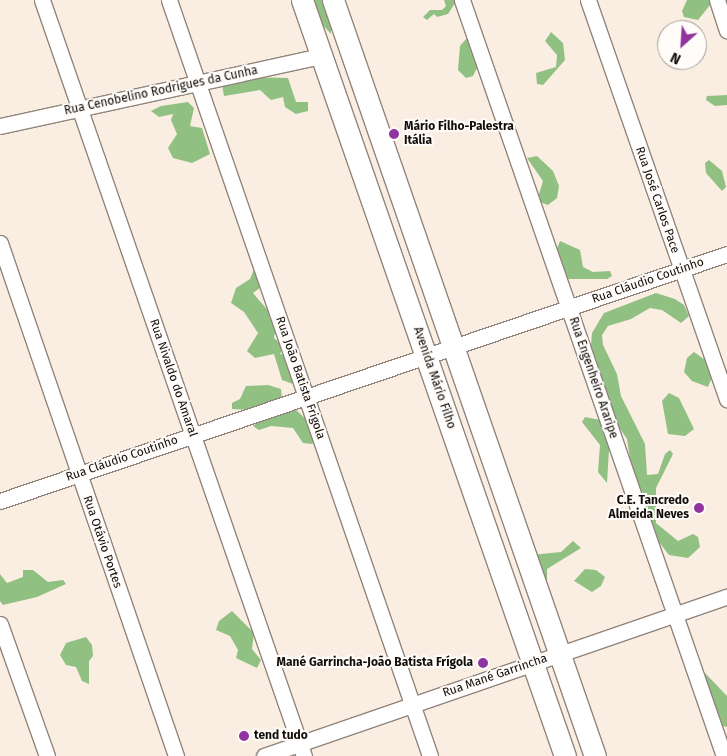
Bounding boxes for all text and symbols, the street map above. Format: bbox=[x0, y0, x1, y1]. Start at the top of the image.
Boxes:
north arrow bbox=[657, 20, 707, 70]
text: N bbox=[668, 48, 684, 68]
street label: Rua Cenobelino Rodrigues da Cunha bbox=[63, 63, 259, 119]
place label: Mário Filho-Palestra Itália bbox=[404, 120, 514, 148]
marker: Mário Filho-Palestra Itália bbox=[388, 128, 400, 140]
street label: Rua José Carlos Pace bbox=[632, 145, 682, 255]
street label: Rua Cláudio Coutinho bbox=[590, 255, 706, 307]
street label: Rua João Batista Frigola bbox=[272, 315, 328, 441]
street label: Rua Engenheiro Araripe bbox=[565, 315, 621, 441]
street label: Rua Nivaldo do Amaral bbox=[146, 317, 200, 439]
street label: Avenida Mário Filho bbox=[410, 325, 458, 431]
street label: Rua Cláudio Coutinho bbox=[64, 433, 180, 485]
street label: Rua Otávio Portes bbox=[79, 494, 125, 590]
place label: C.E. Tancredo Almeida Neves bbox=[609, 494, 689, 522]
marker: C.E. Tancredo Almeida Neves bbox=[693, 502, 705, 514]
street label: Rua Mané Garrincha bbox=[441, 651, 549, 701]
place label: Mané Garrincha-João Batista Frígola bbox=[277, 656, 473, 670]
marker: Mané Garrincha-João Batista Frígola bbox=[477, 657, 489, 669]
place label: tend tudo bbox=[254, 729, 308, 743]
marker: tend tudo bbox=[238, 730, 250, 742]

